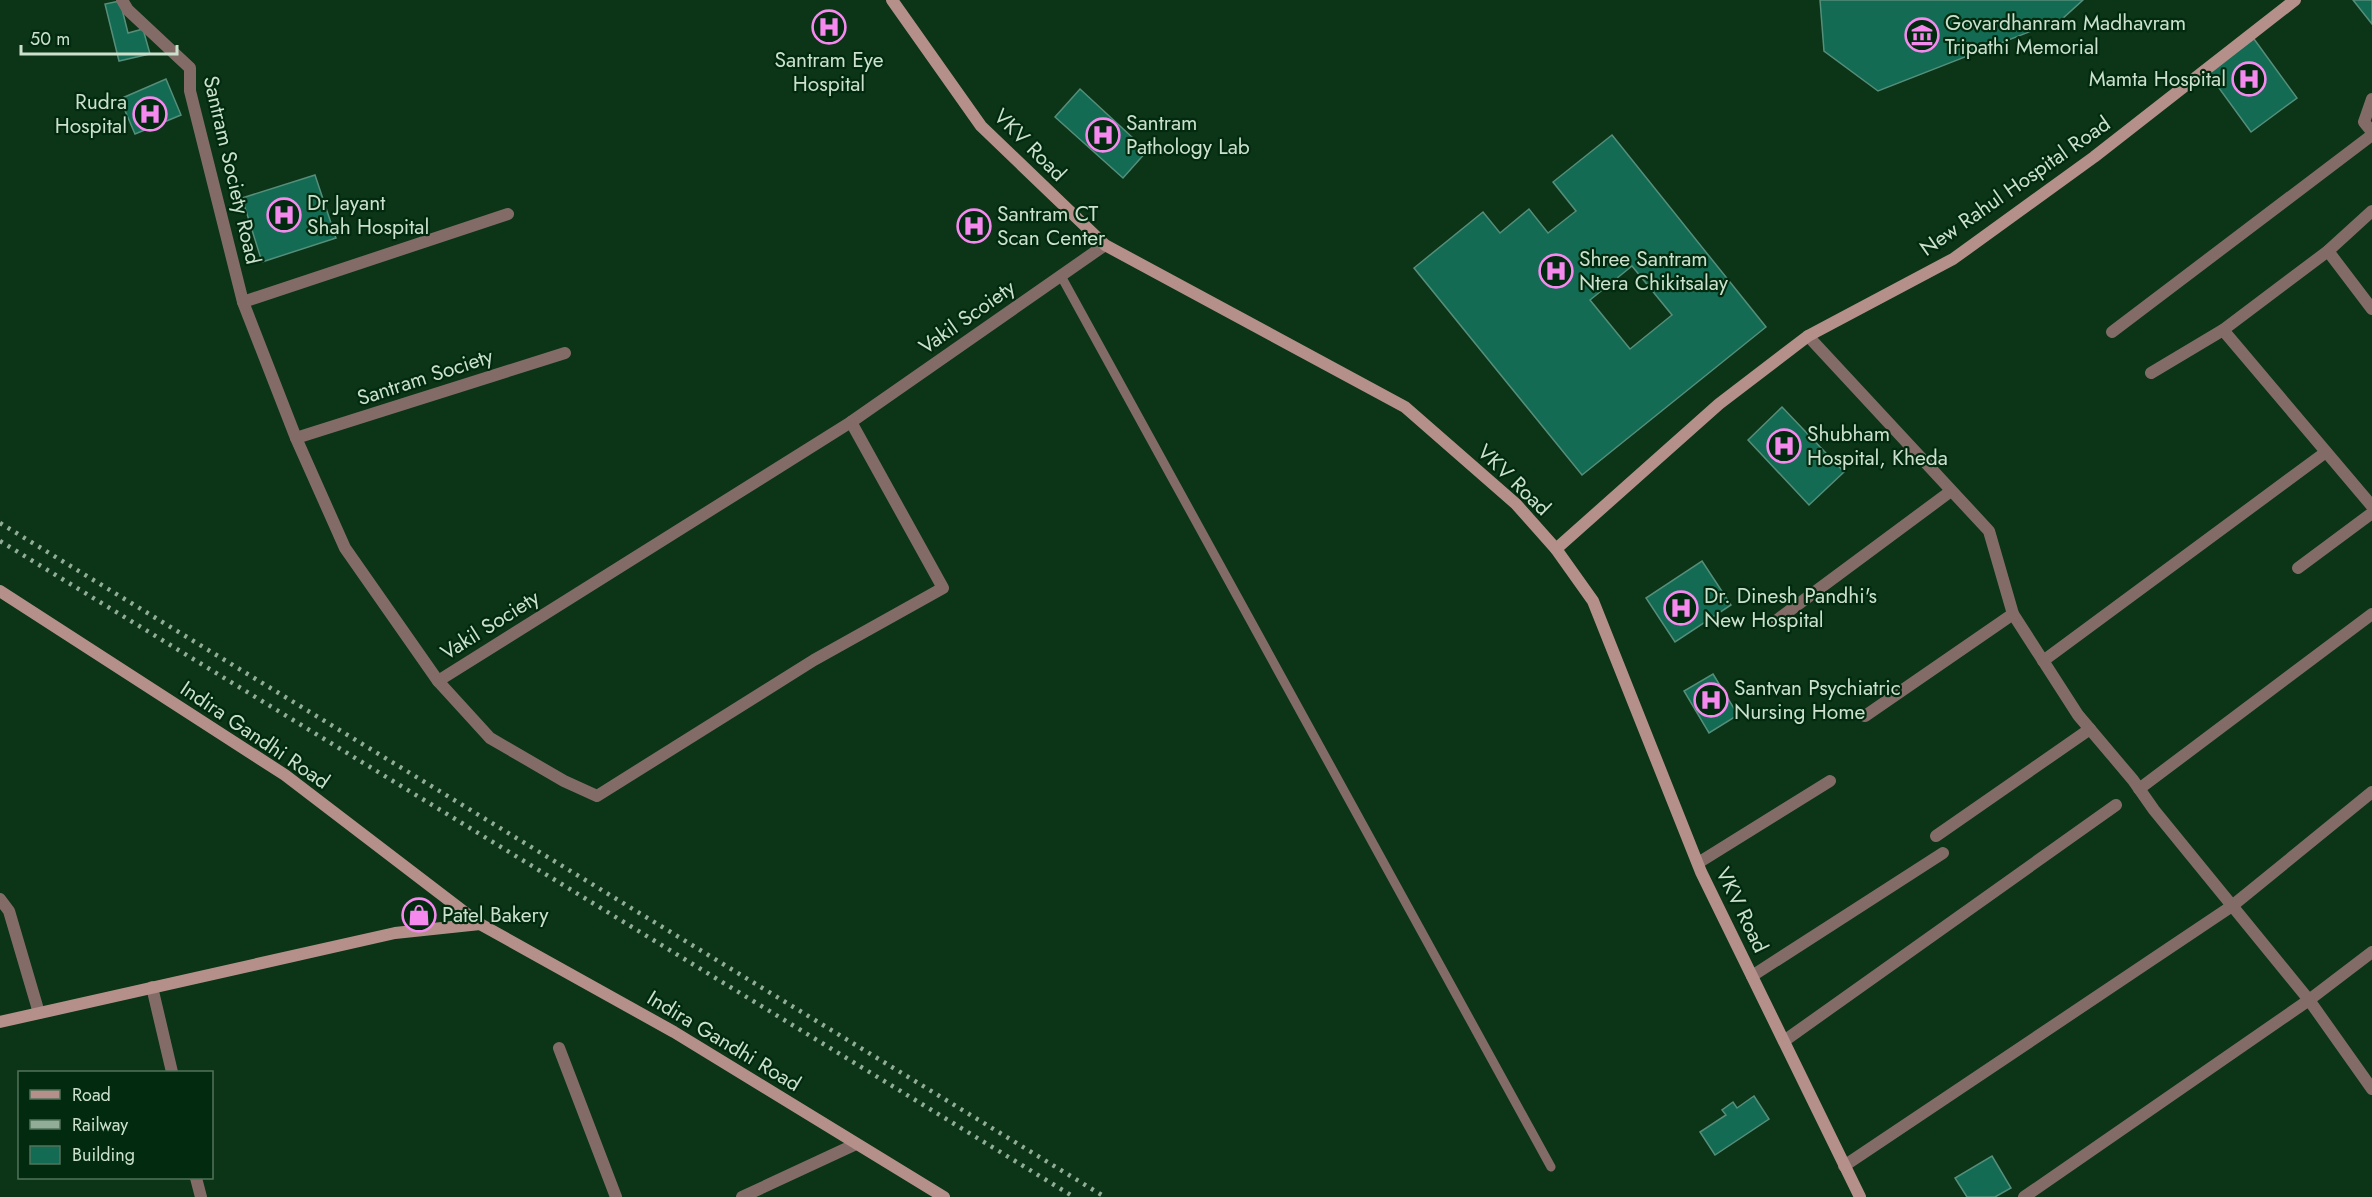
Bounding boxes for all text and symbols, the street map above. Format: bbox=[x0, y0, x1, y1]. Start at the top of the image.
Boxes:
place label: Govardhanram Madhavram Tripathi Memorial bbox=[1945, 8, 2186, 62]
hospital icon: Santram Eye Hospital bbox=[811, 9, 847, 45]
museum icon: Govardhanram Madhavram Tripathi Memorial bbox=[1904, 17, 1940, 53]
scale bar bbox=[21, 18, 177, 56]
text: 50 m bbox=[30, 26, 70, 52]
place label: Santram Eye Hospital bbox=[775, 45, 884, 99]
hospital icon: Mamta Hospital bbox=[2231, 61, 2267, 97]
place label: Mamta Hospital bbox=[2089, 64, 2226, 94]
street label: Santram Society Road bbox=[196, 73, 268, 267]
place label: Rudra Hospital bbox=[55, 87, 127, 141]
hospital icon: Rudra Hospital bbox=[132, 96, 168, 132]
street label: VKV Road bbox=[987, 102, 1073, 188]
place label: Santram Pathology Lab bbox=[1126, 108, 1250, 162]
street label: New Rahul Hospital Road bbox=[1914, 109, 2116, 263]
hospital icon: Santram Pathology Lab bbox=[1085, 117, 1121, 153]
place label: Dr Jayant Shah Hospital bbox=[307, 188, 429, 242]
hospital icon: Dr Jayant Shah Hospital bbox=[266, 197, 302, 233]
place label: Santram CT Scan Center bbox=[997, 199, 1106, 253]
hospital icon: Santram CT Scan Center bbox=[956, 208, 992, 244]
place label: Shree Santram Ntera Chikitsalay bbox=[1579, 244, 1729, 298]
hospital icon: Shree Santram Ntera Chikitsalay bbox=[1538, 253, 1574, 289]
street label: Vakil Scoiety bbox=[913, 272, 1022, 361]
street label: Santram Society bbox=[353, 341, 498, 413]
place label: Shubham Hospital, Kheda bbox=[1807, 419, 1948, 473]
hospital icon: Shubham Hospital, Kheda bbox=[1766, 428, 1802, 464]
street label: VKV Road bbox=[1471, 437, 1557, 523]
place label: Dr. Dinesh Pandhi's New Hospital bbox=[1704, 581, 1877, 635]
street label: Vakil Society bbox=[435, 582, 546, 667]
hospital icon: Dr. Dinesh Pandhi's New Hospital bbox=[1663, 590, 1699, 626]
place label: Santvan Psychiatric Nursing Home bbox=[1734, 673, 1901, 727]
street label: Indira Gandhi Road bbox=[174, 674, 336, 796]
hospital icon: Santvan Psychiatric Nursing Home bbox=[1693, 682, 1729, 718]
street label: VKV Road bbox=[1708, 862, 1776, 958]
shop icon: Patel Bakery bbox=[401, 897, 437, 933]
place label: Patel Bakery bbox=[442, 900, 549, 930]
street label: Indira Gandhi Road bbox=[641, 983, 807, 1099]
legend bbox=[18, 1071, 213, 1179]
text: Road bbox=[72, 1082, 111, 1108]
text: Railway bbox=[72, 1112, 128, 1138]
text: Building bbox=[72, 1142, 135, 1168]

